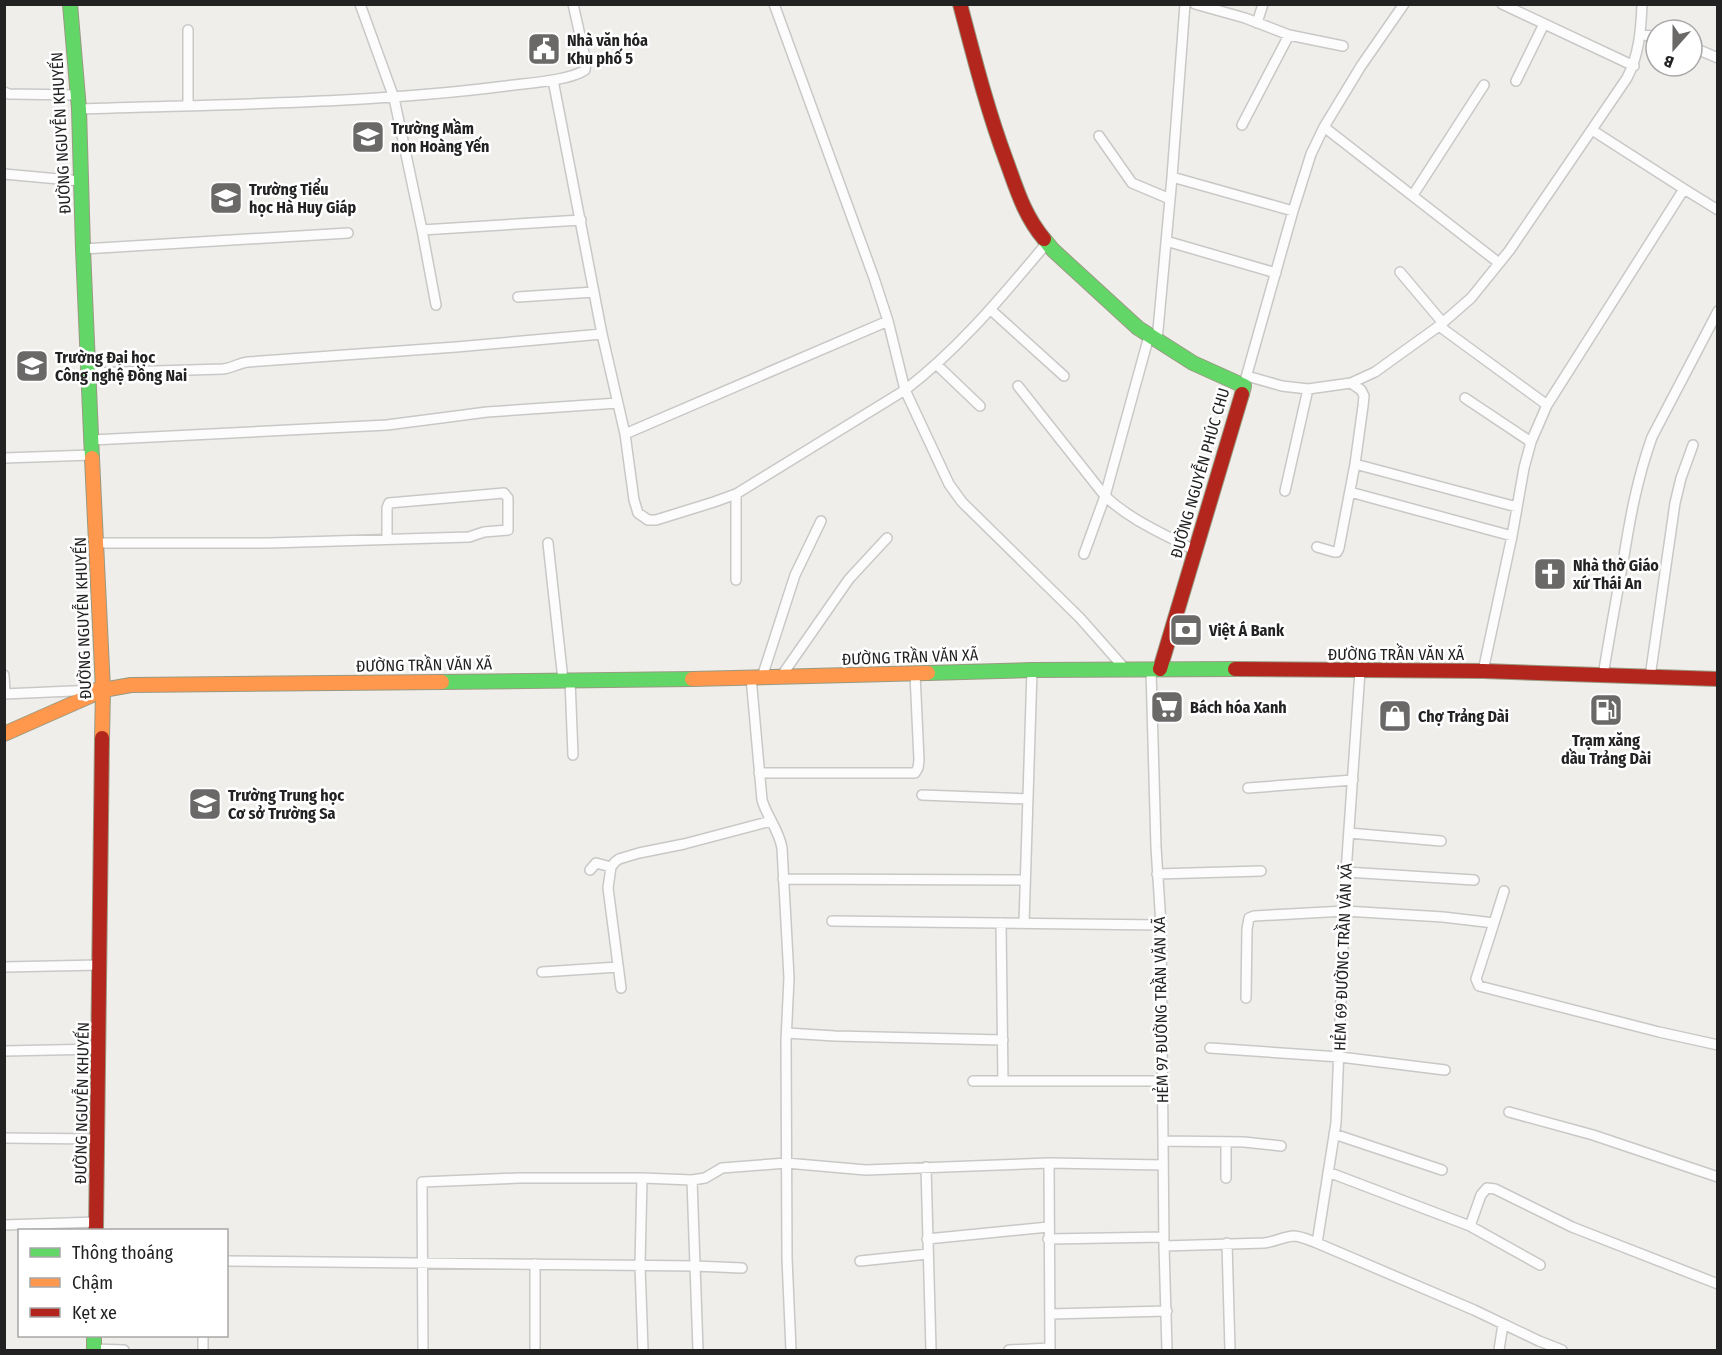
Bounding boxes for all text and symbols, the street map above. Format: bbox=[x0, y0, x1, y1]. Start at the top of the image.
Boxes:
north arrow bbox=[1644, 18, 1704, 78]
public building icon: Nhà văn hóa Khu phố 5 bbox=[526, 31, 562, 67]
place label: Nhà văn hóa Khu phố 5 bbox=[567, 31, 648, 68]
street label: ĐƯỜNG NGUYỄN KHUYẾN bbox=[45, 51, 75, 215]
text: B bbox=[1661, 51, 1676, 72]
place label: Trường Mầm non Hoàng Yến bbox=[391, 118, 489, 156]
school or university icon: Trường Mầm non Hoàng Yến bbox=[350, 119, 386, 155]
place label: Trường Tiểu học Hà Huy Giáp bbox=[249, 177, 357, 217]
school or university icon: Trường Tiểu học Hà Huy Giáp bbox=[208, 180, 244, 216]
school or university icon: Trường Đại học Công nghệ Đồng Nai bbox=[14, 348, 50, 384]
place label: Trường Đại học Công nghệ Đồng Nai bbox=[55, 348, 187, 385]
street label: ĐƯỜNG NGUYỄN PHÚC CHU bbox=[1165, 385, 1233, 560]
street label: ĐƯỜNG NGUYỄN KHUYẾN bbox=[69, 537, 95, 699]
church icon: Nhà thờ Giáo xứ Thái An bbox=[1532, 556, 1568, 592]
place label: Nhà thờ Giáo xứ Thái An bbox=[1572, 556, 1659, 593]
bank icon: Việt Á Bank bbox=[1168, 612, 1204, 648]
place label: Việt Á Bank bbox=[1208, 620, 1285, 640]
street label: ĐƯỜNG TRẦN VĂN XÃ bbox=[841, 643, 979, 669]
street label: ĐƯỜNG TRẦN VĂN XÃ bbox=[1328, 643, 1465, 664]
street label: ĐƯỜNG TRẦN VĂN XÃ bbox=[356, 652, 493, 676]
supermarket icon: Bách hóa Xanh bbox=[1149, 689, 1185, 725]
fuel station icon: Trạm xăng dầu Trảng Dài bbox=[1588, 692, 1624, 728]
place label: Bách hóa Xanh bbox=[1190, 698, 1287, 717]
shop icon: Chợ Trảng Dài bbox=[1377, 698, 1413, 734]
place label: Chợ Trảng Dài bbox=[1418, 707, 1509, 726]
place label: Trạm xăng dầu Trảng Dài bbox=[1561, 731, 1651, 768]
school or university icon: Trường Trung học Cơ sở Trường Sa bbox=[187, 786, 223, 822]
place label: Trường Trung học Cơ sở Trường Sa bbox=[228, 786, 344, 823]
street label: HẺM 69 ĐƯỜNG TRẦN VĂN XÃ bbox=[1328, 862, 1356, 1051]
street label: HẺM 97 ĐƯỜNG TRẦN VĂN XÃ bbox=[1148, 916, 1172, 1103]
street label: ĐƯỜNG NGUYỄN KHUYẾN bbox=[69, 1022, 93, 1184]
legend bbox=[18, 1229, 228, 1337]
text: Thông thoáng bbox=[72, 1242, 173, 1264]
text: Chậm bbox=[72, 1272, 113, 1294]
text: Kẹt xe bbox=[72, 1302, 117, 1324]

